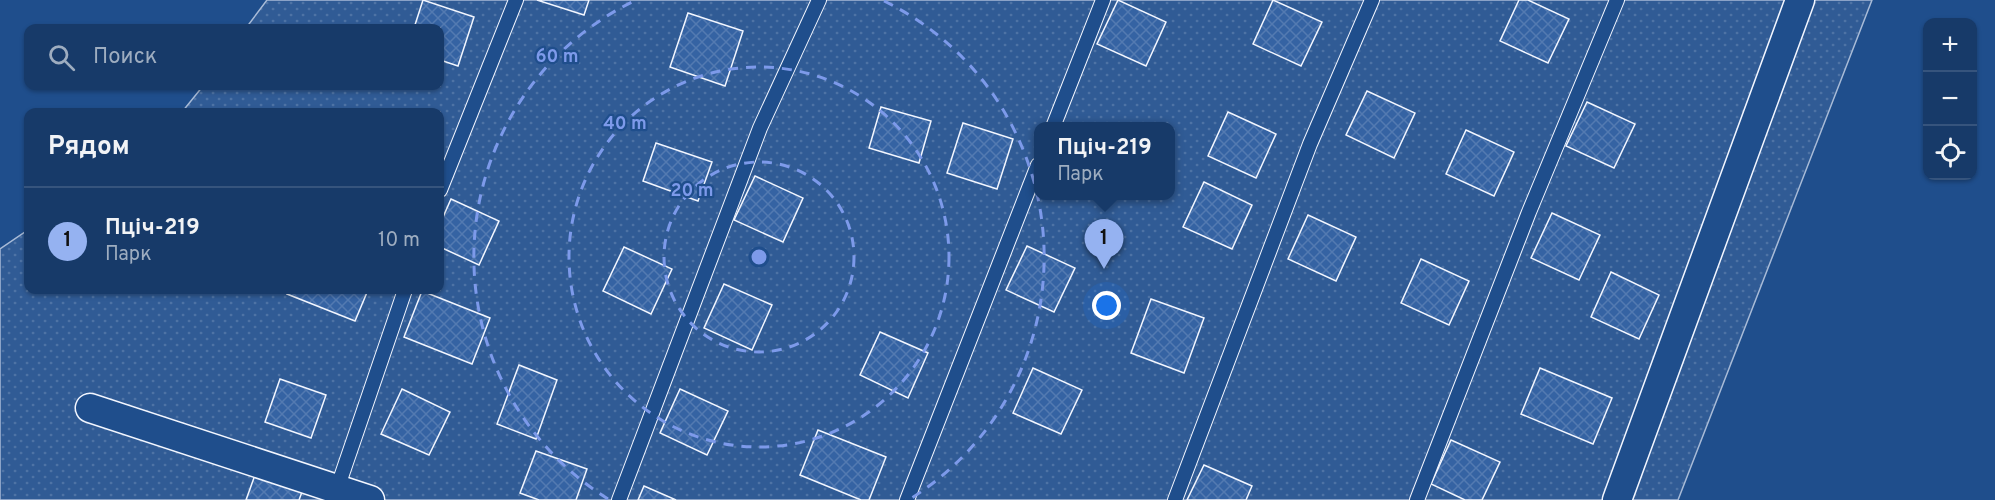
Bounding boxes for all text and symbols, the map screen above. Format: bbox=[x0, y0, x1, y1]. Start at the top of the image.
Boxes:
map controls bbox=[1923, 18, 1977, 180]
button: + bbox=[1923, 18, 1977, 72]
search box bbox=[24, 24, 444, 90]
icon: search bbox=[45, 41, 78, 74]
text: Поиск bbox=[93, 44, 157, 71]
text: 60 m bbox=[535, 46, 579, 69]
button: − bbox=[1923, 72, 1977, 126]
text: 40 m bbox=[603, 113, 647, 136]
popup bbox=[1034, 122, 1175, 200]
button: locate bbox=[1923, 126, 1977, 180]
text: Рядом bbox=[48, 131, 130, 164]
text: Пціч-219 bbox=[1057, 135, 1152, 162]
text: Парк bbox=[1057, 162, 1104, 188]
text: 20 m bbox=[670, 180, 714, 203]
text: Пціч-219 bbox=[105, 215, 200, 242]
pin: 1 bbox=[1084, 220, 1124, 269]
text: 1 bbox=[64, 228, 72, 254]
text: 10 m bbox=[378, 228, 420, 254]
text: Парк bbox=[105, 242, 152, 268]
centre of rings bbox=[749, 247, 769, 267]
your location bbox=[1092, 291, 1121, 320]

